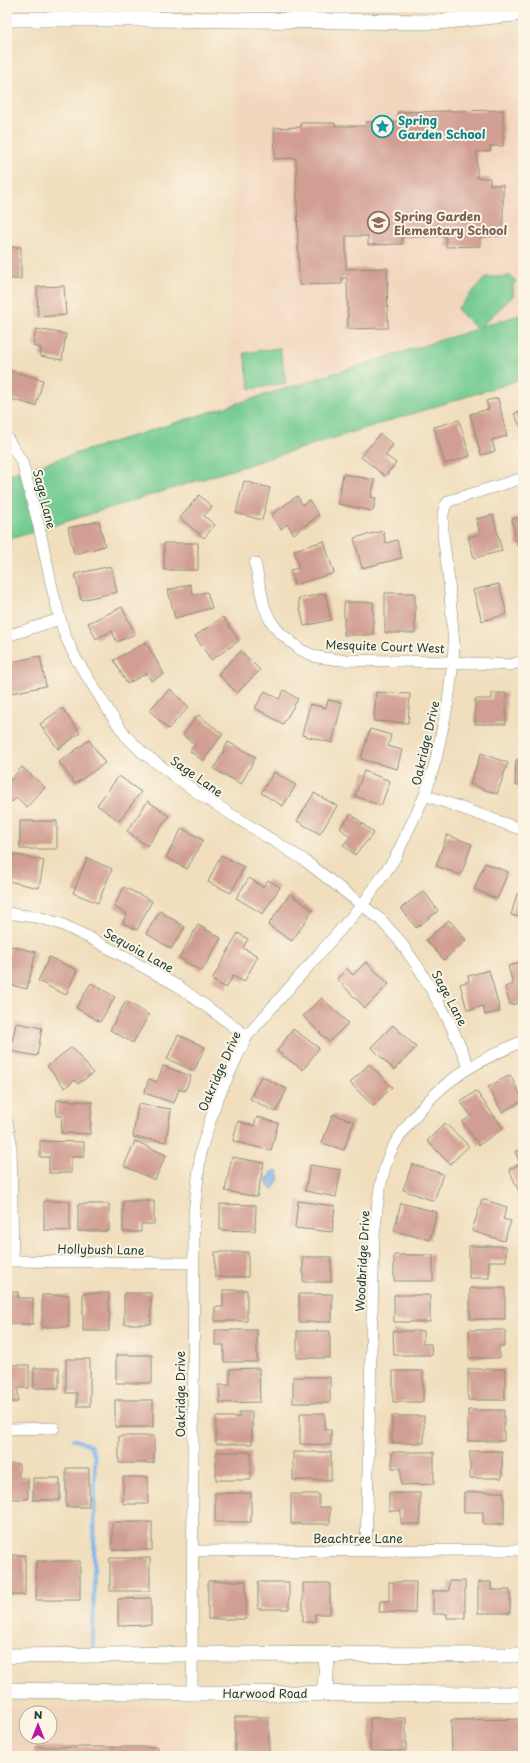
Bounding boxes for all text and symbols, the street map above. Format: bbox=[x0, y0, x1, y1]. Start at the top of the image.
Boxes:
place label: Spring Garden School bbox=[398, 111, 486, 143]
place icon: Spring Garden School bbox=[369, 114, 395, 140]
place label: Spring Garden Elementary School bbox=[394, 207, 507, 239]
school or university icon: Spring Garden Elementary School bbox=[365, 210, 391, 236]
street label: Sage Lane bbox=[29, 467, 61, 531]
street label: Mesquite Court West bbox=[325, 635, 445, 657]
street label: Oakridge Drive bbox=[407, 699, 443, 787]
street label: Sage Lane bbox=[167, 751, 227, 801]
street label: Sequoia Lane bbox=[100, 923, 178, 977]
street label: Sage Lane bbox=[428, 967, 472, 1029]
street label: Oakridge Drive bbox=[193, 1028, 245, 1114]
street label: Woodbridge Drive bbox=[350, 1210, 374, 1312]
street label: Hollybush Lane bbox=[57, 1239, 145, 1259]
street label: Oakridge Drive bbox=[171, 1351, 189, 1437]
street label: Beachtree Lane bbox=[313, 1529, 403, 1547]
street label: Harwood Road bbox=[223, 1684, 308, 1702]
north arrow bbox=[18, 1705, 58, 1745]
text: N bbox=[34, 1706, 43, 1723]

